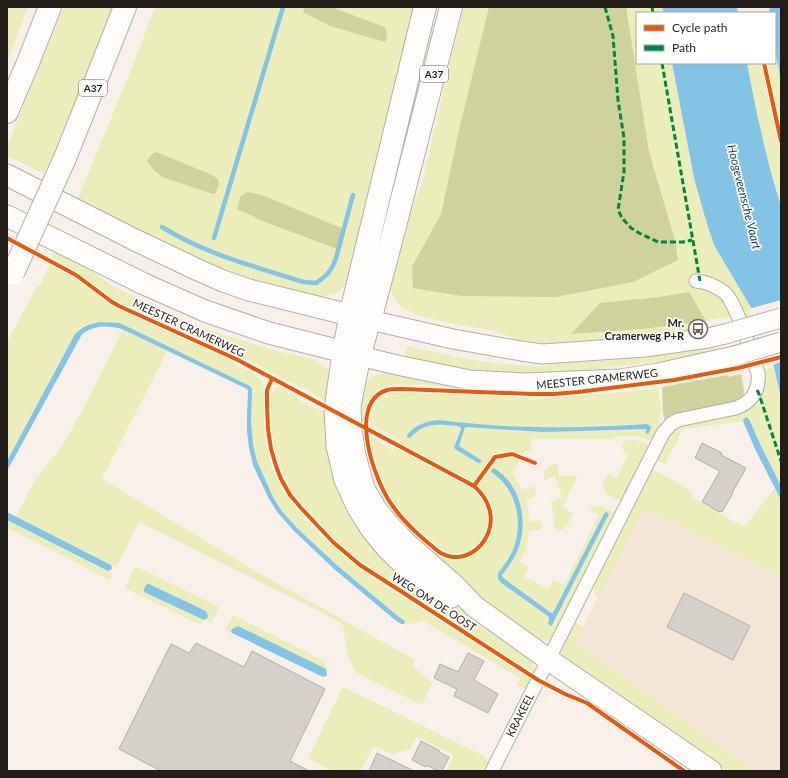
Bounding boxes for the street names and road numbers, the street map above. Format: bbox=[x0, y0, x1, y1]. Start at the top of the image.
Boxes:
road number: A37 bbox=[420, 66, 448, 82]
road number: A37 bbox=[79, 80, 107, 96]
street label: MEESTER CRAMERWEG bbox=[131, 296, 247, 359]
street label: MEESTER CRAMERWEG bbox=[536, 366, 658, 391]
street label: WEG OM DE OOST bbox=[390, 569, 479, 634]
street label: KRAKEEL bbox=[503, 690, 536, 739]

